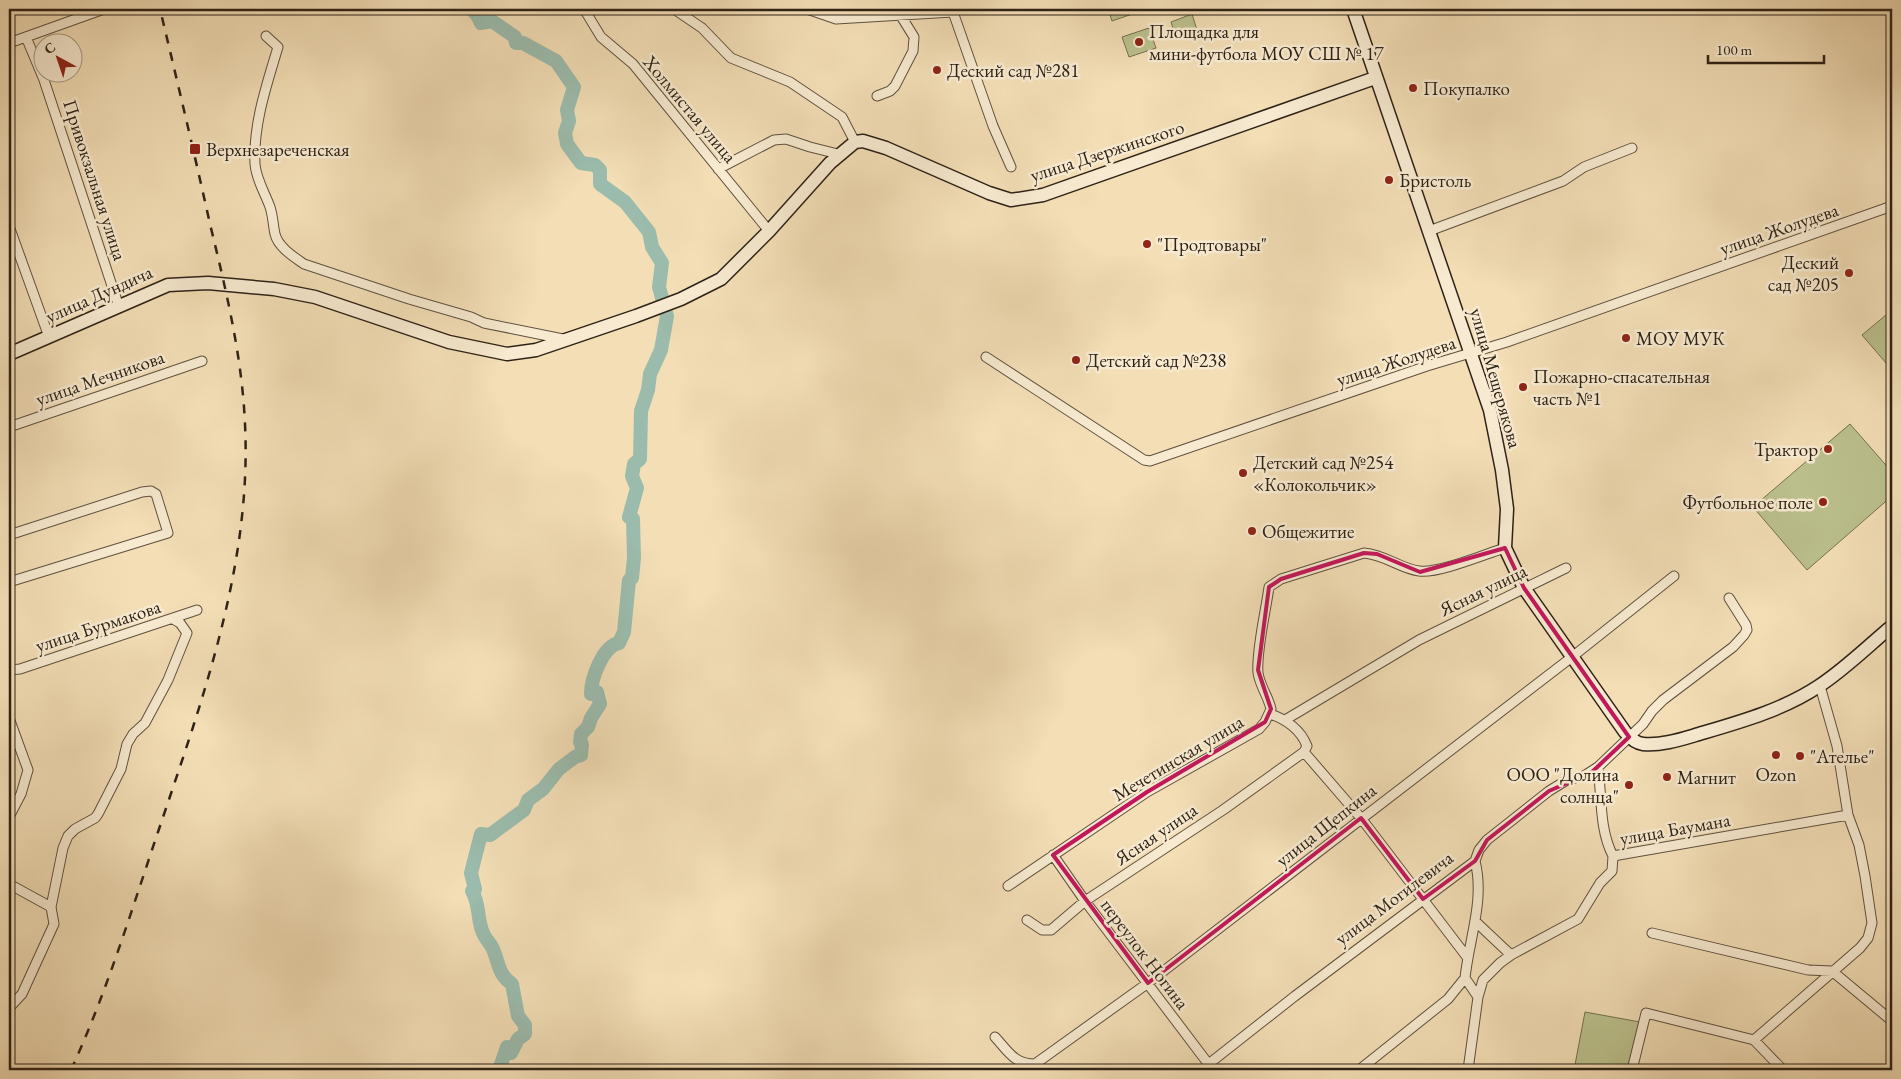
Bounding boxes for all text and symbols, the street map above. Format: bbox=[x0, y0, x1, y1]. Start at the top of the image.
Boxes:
place label: Площадка для мини-футбола МОУ СШ № 17 bbox=[1149, 19, 1385, 66]
north arrow bbox=[32, 32, 82, 82]
scale bar bbox=[1708, 32, 1825, 64]
marker: Площадка для мини-футбола МОУ СШ № 17 bbox=[1133, 36, 1145, 48]
text: С bbox=[40, 38, 59, 58]
text: 100 m bbox=[1716, 40, 1753, 59]
street label: Холмистая улица bbox=[637, 49, 743, 168]
place label: Деский сад №281 bbox=[947, 58, 1079, 83]
marker: Деский сад №281 bbox=[931, 64, 943, 76]
place label: Покупалко bbox=[1423, 76, 1510, 101]
marker: Покупалко bbox=[1407, 82, 1419, 94]
street label: Привокзальная улица bbox=[57, 96, 133, 264]
street label: улица Дзержинского bbox=[1027, 114, 1187, 188]
place label: Верхнезареченская bbox=[206, 137, 350, 162]
marker: Верхнезареченская bbox=[188, 142, 202, 156]
place label: Бристоль bbox=[1399, 168, 1472, 193]
marker: Бристоль bbox=[1383, 174, 1395, 186]
street label: улица Жолудева bbox=[1716, 197, 1842, 261]
place label: "Продтовары" bbox=[1157, 232, 1267, 257]
marker: "Продтовары" bbox=[1141, 238, 1153, 250]
place label: Деский сад №205 bbox=[1768, 250, 1839, 297]
street label: улица Дундича bbox=[42, 259, 157, 329]
marker: Деский сад №205 bbox=[1843, 267, 1855, 279]
street label: улица Мещерякова bbox=[1464, 305, 1528, 451]
place label: МОУ МУК bbox=[1636, 326, 1725, 351]
street label: улица Жолудева bbox=[1333, 330, 1459, 392]
marker: МОУ МУК bbox=[1620, 332, 1632, 344]
street label: улица Мечникова bbox=[32, 344, 168, 412]
place label: Детский сад №238 bbox=[1086, 348, 1226, 373]
marker: Детский сад №238 bbox=[1070, 354, 1082, 366]
place label: Пожарно-спасательная часть №1 bbox=[1533, 364, 1710, 411]
marker: Пожарно-спасательная часть №1 bbox=[1517, 381, 1529, 393]
place label: Трактор bbox=[1754, 437, 1818, 462]
marker: Трактор bbox=[1822, 443, 1834, 455]
place label: Детский сад №254 «Колокольчик» bbox=[1253, 450, 1394, 497]
marker: Детский сад №254 «Колокольчик» bbox=[1237, 467, 1249, 479]
place label: Футбольное поле bbox=[1682, 490, 1813, 515]
marker: Футбольное поле bbox=[1817, 496, 1829, 508]
place label: Общежитие bbox=[1262, 519, 1354, 544]
marker: Общежитие bbox=[1246, 525, 1258, 537]
street label: Ясная улица bbox=[1434, 558, 1531, 622]
street label: улица Бурмакова bbox=[32, 594, 164, 658]
street label: Мечетинская улица bbox=[1108, 709, 1248, 807]
place label: "Ателье" bbox=[1810, 744, 1874, 769]
marker: Ozon bbox=[1770, 749, 1782, 761]
marker: "Ателье" bbox=[1794, 750, 1806, 762]
place label: ООО "Долина солнца" bbox=[1506, 762, 1619, 809]
place label: Ozon bbox=[1755, 762, 1797, 787]
place label: Магнит bbox=[1677, 765, 1736, 790]
marker: Магнит bbox=[1661, 771, 1673, 783]
street label: улица Щепкина bbox=[1270, 778, 1382, 872]
marker: ООО "Долина солнца" bbox=[1623, 779, 1635, 791]
street label: Ясная улица bbox=[1109, 797, 1202, 871]
street label: улица Баумана bbox=[1618, 807, 1733, 851]
street label: улица Могилевича bbox=[1330, 845, 1458, 951]
street label: переулок Ногина bbox=[1095, 894, 1195, 1015]

